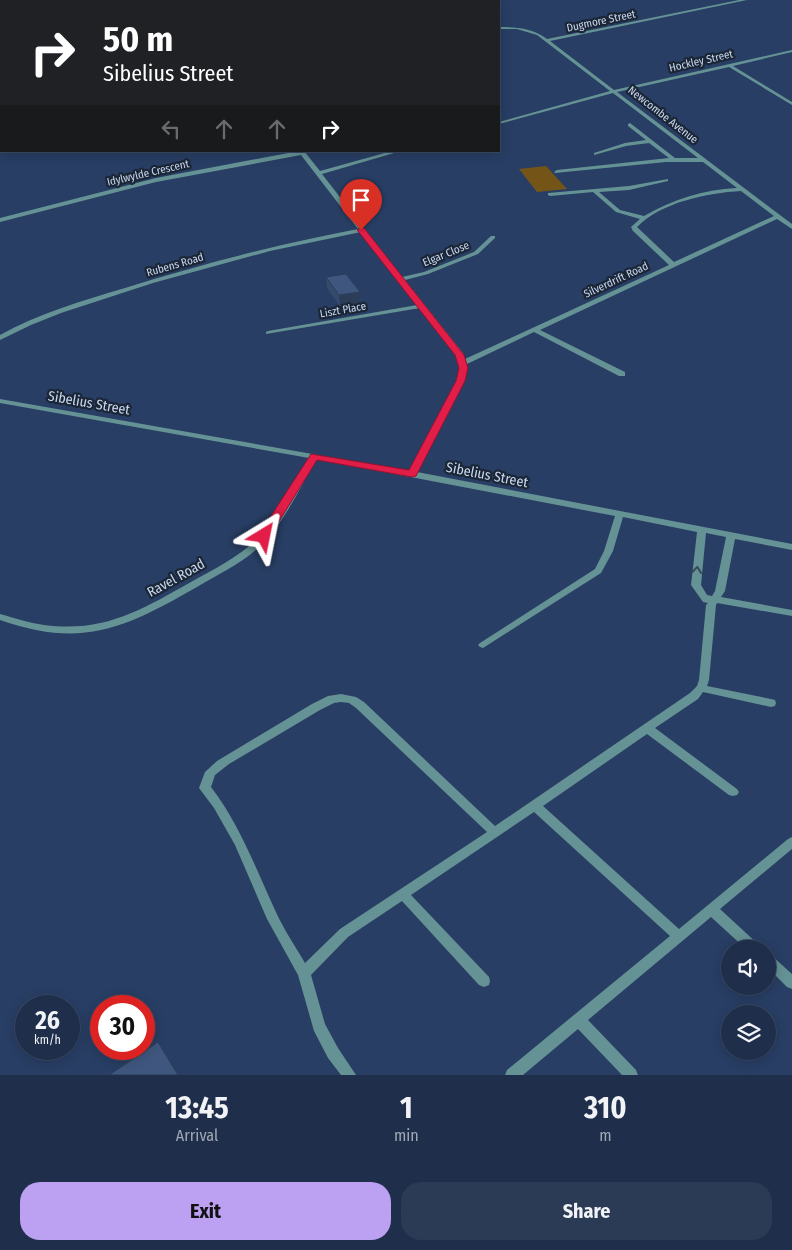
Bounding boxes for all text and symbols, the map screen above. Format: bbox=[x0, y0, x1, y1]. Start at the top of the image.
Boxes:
street label: Dugmore Street bbox=[565, 7, 637, 35]
text: 50 m bbox=[103, 18, 173, 60]
icon: right bbox=[20, 20, 85, 85]
street label: Hockley Street bbox=[668, 47, 735, 75]
text: Sibelius Street bbox=[103, 60, 234, 87]
street label: Newcombe Avenue bbox=[626, 84, 700, 146]
icon: left bbox=[157, 115, 185, 143]
icon: ahead bbox=[210, 115, 238, 143]
icon: ahead bbox=[263, 115, 291, 143]
icon: right bbox=[316, 115, 344, 143]
street label: Idylwylde Crescent bbox=[106, 157, 191, 189]
pin bbox=[340, 179, 382, 230]
icon: arrive bbox=[347, 186, 375, 214]
street label: Elgar Close bbox=[421, 239, 471, 269]
street label: Rubens Road bbox=[145, 251, 205, 279]
street label: Silverdrift Road bbox=[582, 259, 650, 301]
street label: Liszt Place bbox=[319, 300, 367, 320]
street label: Sibelius Street bbox=[47, 387, 132, 419]
street label: Sibelius Street bbox=[445, 459, 530, 491]
position arrow bbox=[237, 509, 289, 561]
street label: Ravel Road bbox=[144, 555, 208, 601]
one-way arrow bbox=[692, 566, 703, 574]
map controls bbox=[721, 940, 776, 1060]
button: sound bbox=[721, 940, 776, 995]
speed limit sign: 30 bbox=[90, 995, 155, 1060]
button: layers bbox=[721, 1005, 776, 1060]
text: 26 bbox=[35, 1006, 60, 1036]
text: km/h bbox=[34, 1033, 61, 1047]
text: 13:45 bbox=[165, 1090, 229, 1126]
text: 1 bbox=[400, 1090, 413, 1126]
text: 310 bbox=[584, 1090, 627, 1126]
text: Arrival bbox=[176, 1126, 218, 1145]
text: min bbox=[394, 1126, 419, 1145]
text: m bbox=[599, 1126, 612, 1145]
button: Exit bbox=[20, 1182, 391, 1240]
button: Share bbox=[401, 1182, 772, 1240]

